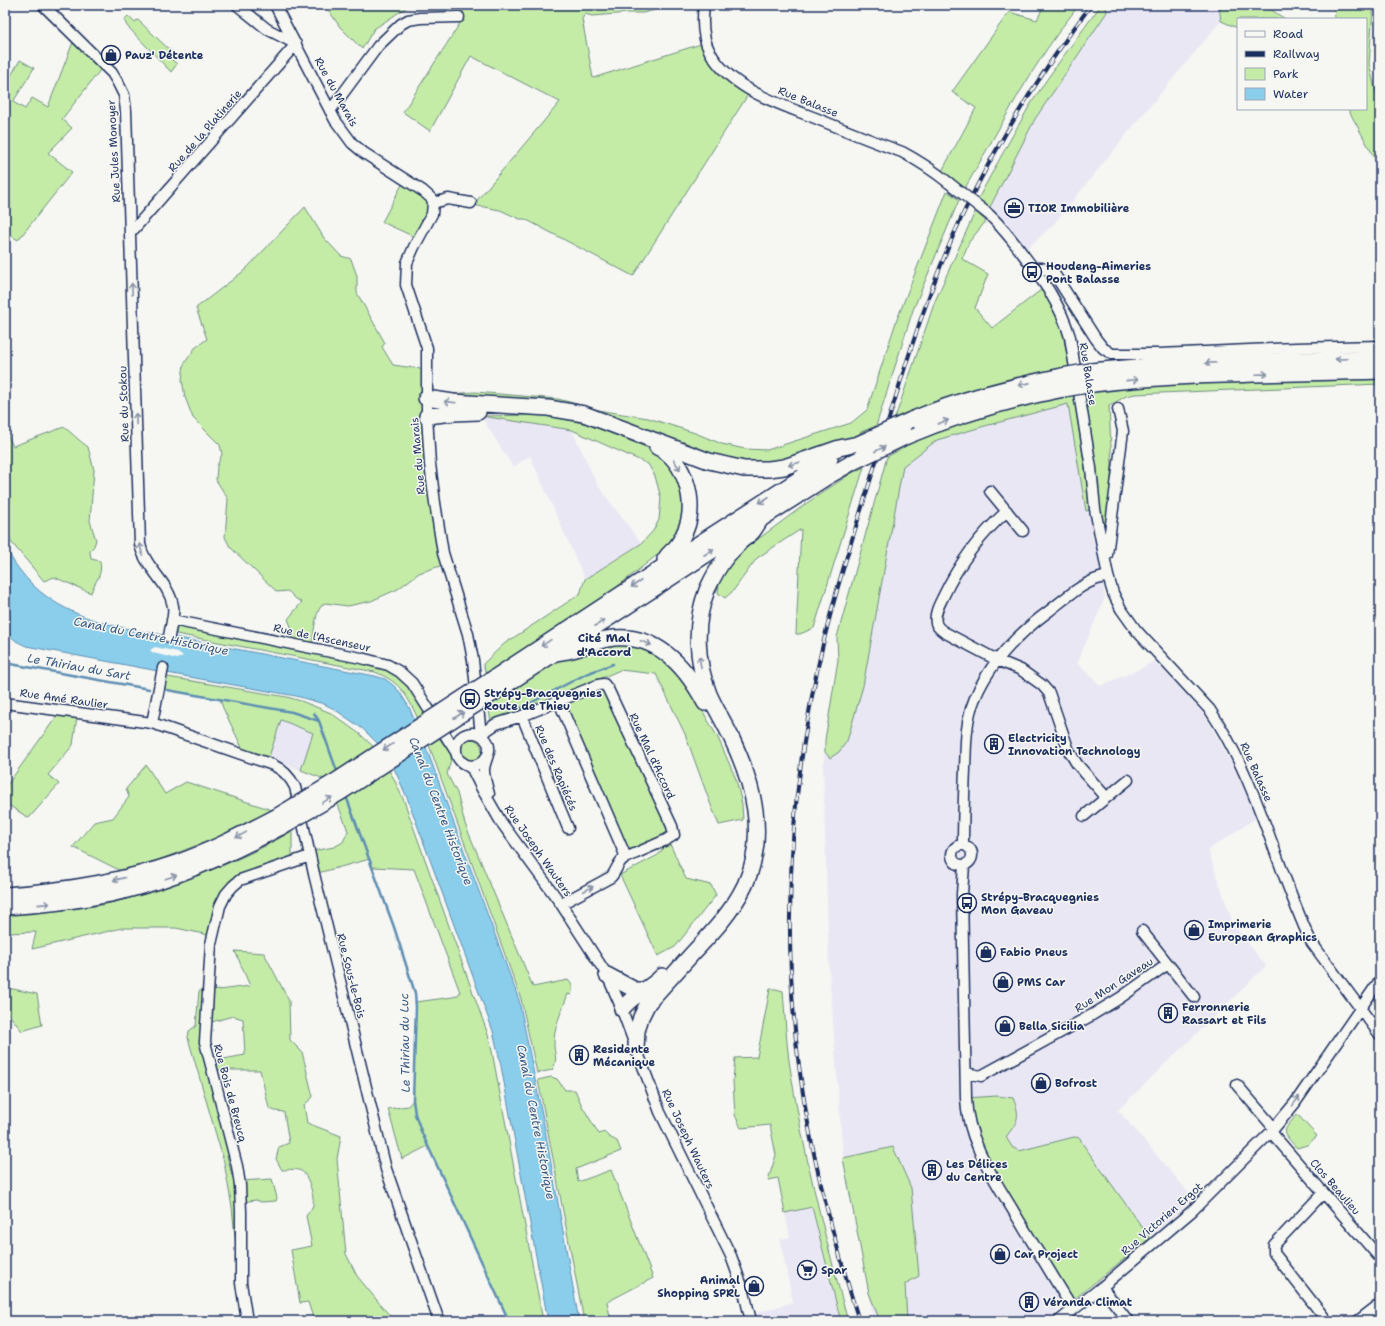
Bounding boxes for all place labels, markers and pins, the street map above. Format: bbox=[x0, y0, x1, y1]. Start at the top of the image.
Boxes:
shop icon: Pauz' Détente bbox=[100, 44, 122, 66]
place label: Pauz' Détente bbox=[125, 48, 204, 63]
office icon: TIOR Immobilière bbox=[1003, 197, 1025, 219]
place label: TIOR Immobilière bbox=[1028, 201, 1130, 216]
place label: Houdeng-Aimeries Pont Balasse bbox=[1046, 259, 1151, 287]
bus stop icon: Houdeng-Aimeries Pont Balasse bbox=[1021, 261, 1043, 283]
place label: Strépy-Bracquegnies Route de Thieu bbox=[484, 686, 602, 714]
bus stop icon: Strépy-Bracquegnies Route de Thieu bbox=[459, 688, 481, 710]
place label: Electricity Innovation Technology bbox=[1008, 731, 1141, 759]
building icon: Electricity Innovation Technology bbox=[983, 733, 1005, 755]
place label: Strépy-Bracquegnies Mon Gaveau bbox=[981, 890, 1099, 918]
bus stop icon: Strépy-Bracquegnies Mon Gaveau bbox=[956, 892, 978, 914]
place label: Imprimerie European Graphics bbox=[1208, 917, 1317, 945]
shop icon: Imprimerie European Graphics bbox=[1183, 919, 1205, 941]
shop icon: Fabio Pneus bbox=[975, 941, 997, 963]
place label: Fabio Pneus bbox=[1000, 945, 1068, 960]
shop icon: PMS Car bbox=[992, 971, 1014, 993]
place label: PMS Car bbox=[1017, 975, 1065, 990]
place label: Ferronnerie Rassart et Fils bbox=[1182, 1000, 1267, 1028]
building icon: Ferronnerie Rassart et Fils bbox=[1157, 1002, 1179, 1024]
shop icon: Bella Sicilia bbox=[994, 1015, 1016, 1037]
place label: Bella Sicilia bbox=[1019, 1019, 1085, 1034]
place label: Residente Mécanique bbox=[593, 1042, 656, 1070]
building icon: Residente Mécanique bbox=[568, 1044, 590, 1066]
shop icon: Bofrost bbox=[1030, 1072, 1052, 1094]
place label: Bofrost bbox=[1055, 1076, 1098, 1091]
place label: Les Délices du Centre bbox=[946, 1157, 1008, 1185]
building icon: Les Délices du Centre bbox=[921, 1159, 943, 1181]
shop icon: Car Project bbox=[989, 1243, 1011, 1265]
place label: Car Project bbox=[1014, 1247, 1079, 1262]
supermarket icon: Spar bbox=[796, 1259, 818, 1281]
place label: Spar bbox=[821, 1263, 847, 1278]
place label: Animal Shopping SPRL bbox=[657, 1273, 740, 1301]
shop icon: Animal Shopping SPRL bbox=[743, 1275, 765, 1297]
building icon: Véranda Climat bbox=[1018, 1291, 1040, 1313]
place label: Véranda Climat bbox=[1043, 1295, 1133, 1310]

